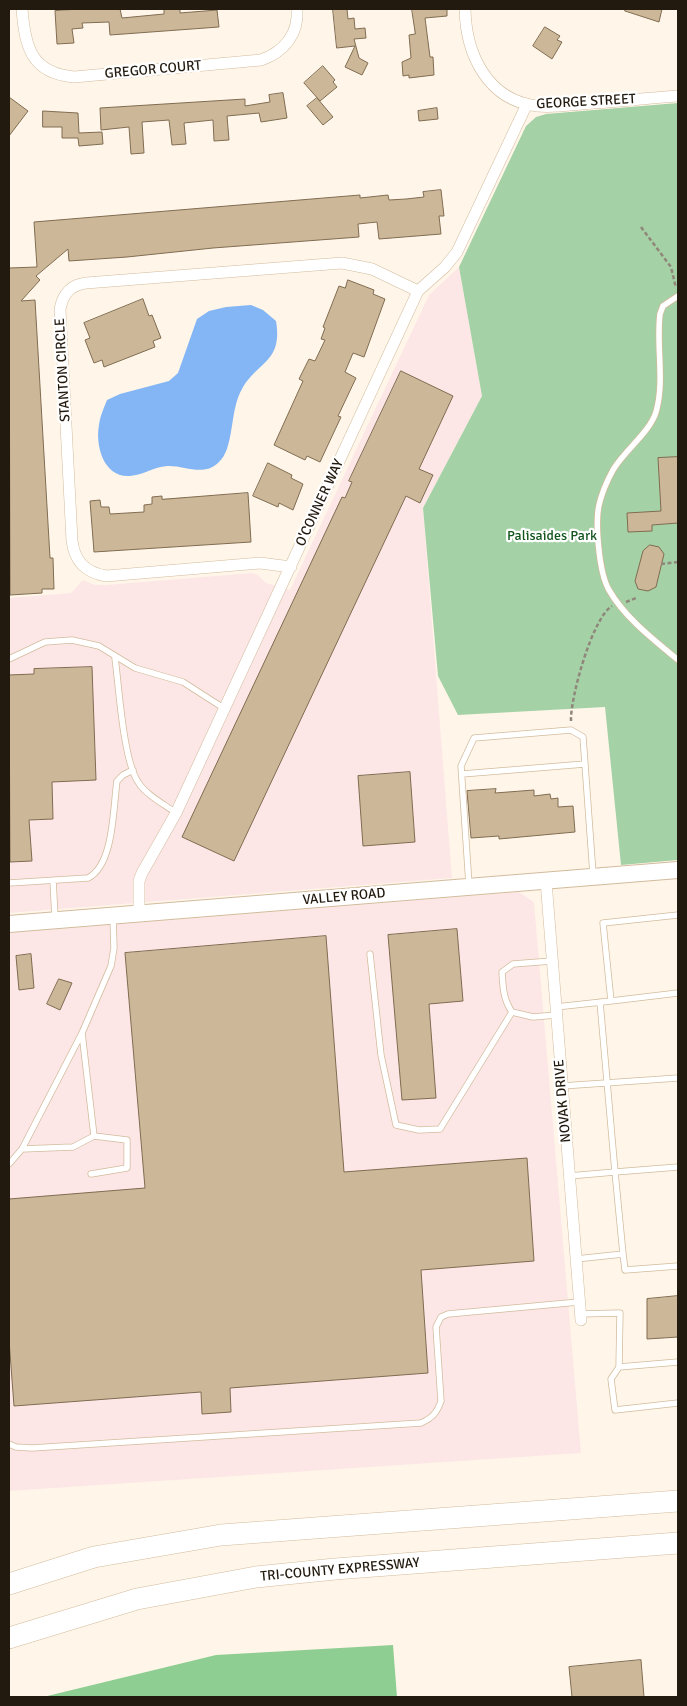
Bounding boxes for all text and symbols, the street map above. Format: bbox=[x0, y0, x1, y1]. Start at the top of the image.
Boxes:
street label: GREGOR COURT bbox=[104, 57, 202, 83]
street label: GEORGE STREET bbox=[536, 91, 636, 113]
street label: STANTON CIRCLE bbox=[52, 318, 74, 422]
street label: O'CONNER WAY bbox=[292, 457, 348, 549]
park label: Palisaides Park bbox=[507, 528, 597, 544]
street label: VALLEY ROAD bbox=[302, 885, 386, 909]
street label: NOVAK DRIVE bbox=[551, 1059, 575, 1143]
street label: TRI-COUNTY EXPRESSWAY bbox=[260, 1555, 420, 1585]

